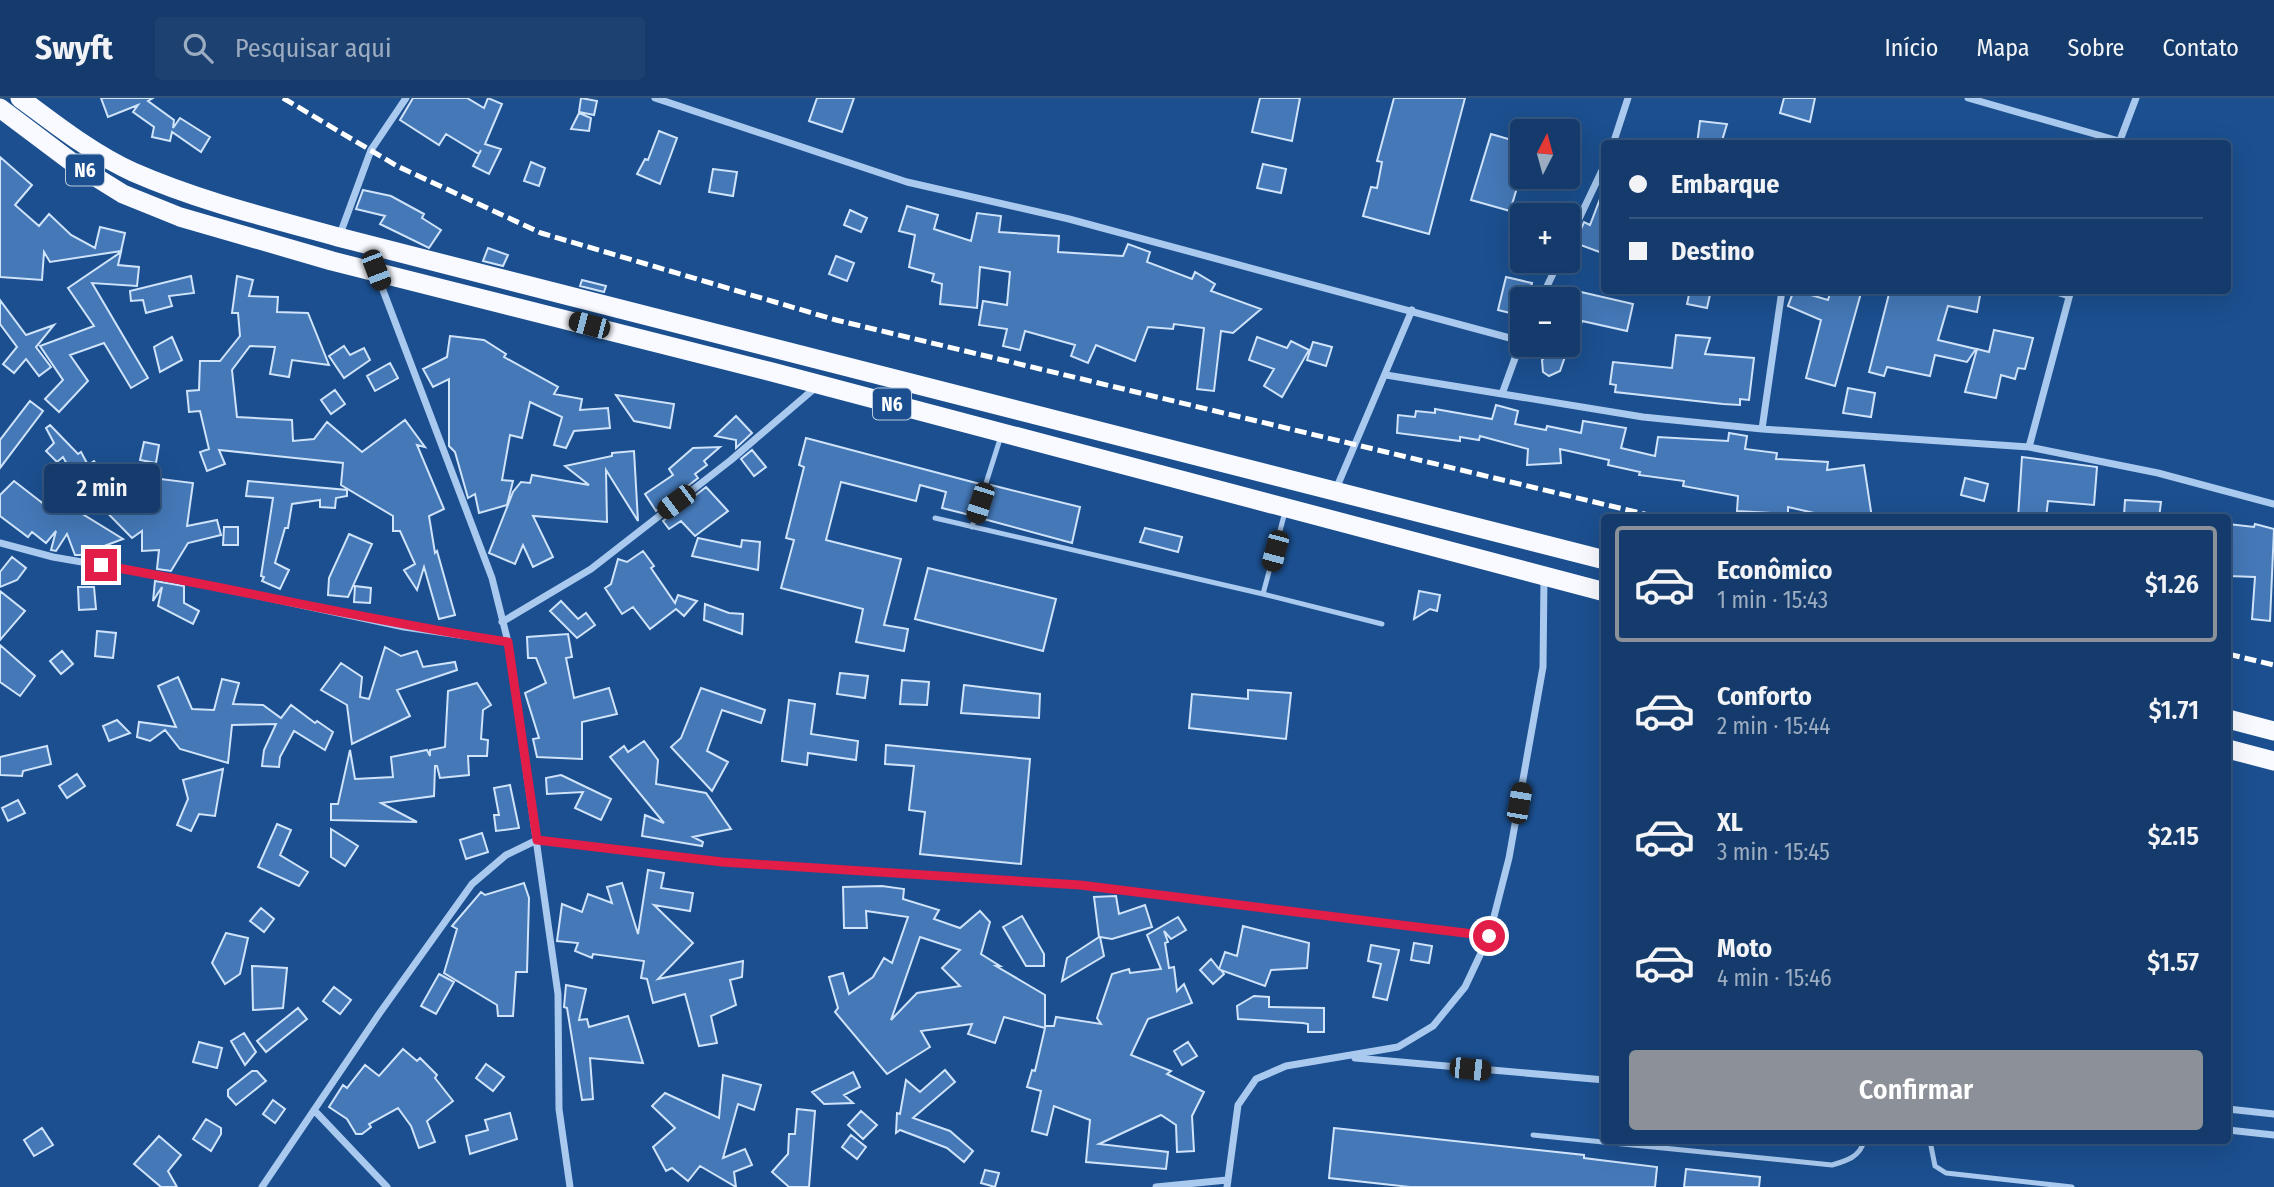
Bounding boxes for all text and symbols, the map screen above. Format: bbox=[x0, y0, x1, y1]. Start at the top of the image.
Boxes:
search box bbox=[155, 17, 645, 80]
text: Swyft bbox=[35, 28, 113, 68]
icon: search bbox=[179, 29, 217, 67]
text: Pesquisar aqui bbox=[235, 33, 392, 64]
text: Início bbox=[1885, 34, 1938, 62]
text: Mapa bbox=[1976, 34, 2030, 62]
text: Sobre bbox=[2068, 34, 2124, 62]
text: Contato bbox=[2162, 34, 2239, 62]
north arrow bbox=[1510, 119, 1580, 189]
map controls bbox=[1510, 119, 1580, 357]
road number: N6 bbox=[66, 155, 104, 186]
text: Embarque bbox=[1671, 169, 1779, 200]
button: + bbox=[1510, 203, 1580, 273]
text: Destino bbox=[1671, 236, 1754, 267]
car bbox=[359, 247, 394, 293]
button: − bbox=[1510, 287, 1580, 357]
car bbox=[566, 309, 613, 341]
road number: N6 bbox=[873, 388, 911, 420]
callout: 2 min bbox=[43, 463, 159, 512]
text: 2 min bbox=[76, 474, 128, 502]
car bbox=[964, 480, 997, 526]
car bbox=[653, 481, 700, 523]
car bbox=[1260, 528, 1291, 574]
route end bbox=[85, 549, 117, 581]
icon: car bbox=[1633, 553, 1696, 616]
text: Econômico bbox=[1717, 555, 1832, 586]
text: $1.26 bbox=[2145, 569, 2199, 600]
text: 1 min · 15:43 bbox=[1717, 586, 1828, 614]
icon: car bbox=[1633, 679, 1696, 742]
text: Conforto bbox=[1717, 681, 1812, 712]
text: $1.71 bbox=[2149, 695, 2199, 726]
text: 2 min · 15:44 bbox=[1717, 712, 1830, 740]
car bbox=[1506, 780, 1533, 826]
icon: car bbox=[1633, 805, 1696, 868]
text: XL bbox=[1717, 807, 1743, 838]
text: $2.15 bbox=[2148, 821, 2199, 852]
text: 3 min · 15:45 bbox=[1717, 838, 1830, 866]
route start bbox=[1473, 920, 1505, 952]
icon: car bbox=[1633, 931, 1696, 994]
text: Moto bbox=[1717, 933, 1772, 964]
text: $1.57 bbox=[2147, 947, 2199, 978]
text: 4 min · 15:46 bbox=[1717, 964, 1832, 992]
button: Confirmar bbox=[1629, 1050, 2203, 1130]
car bbox=[1449, 1056, 1492, 1082]

